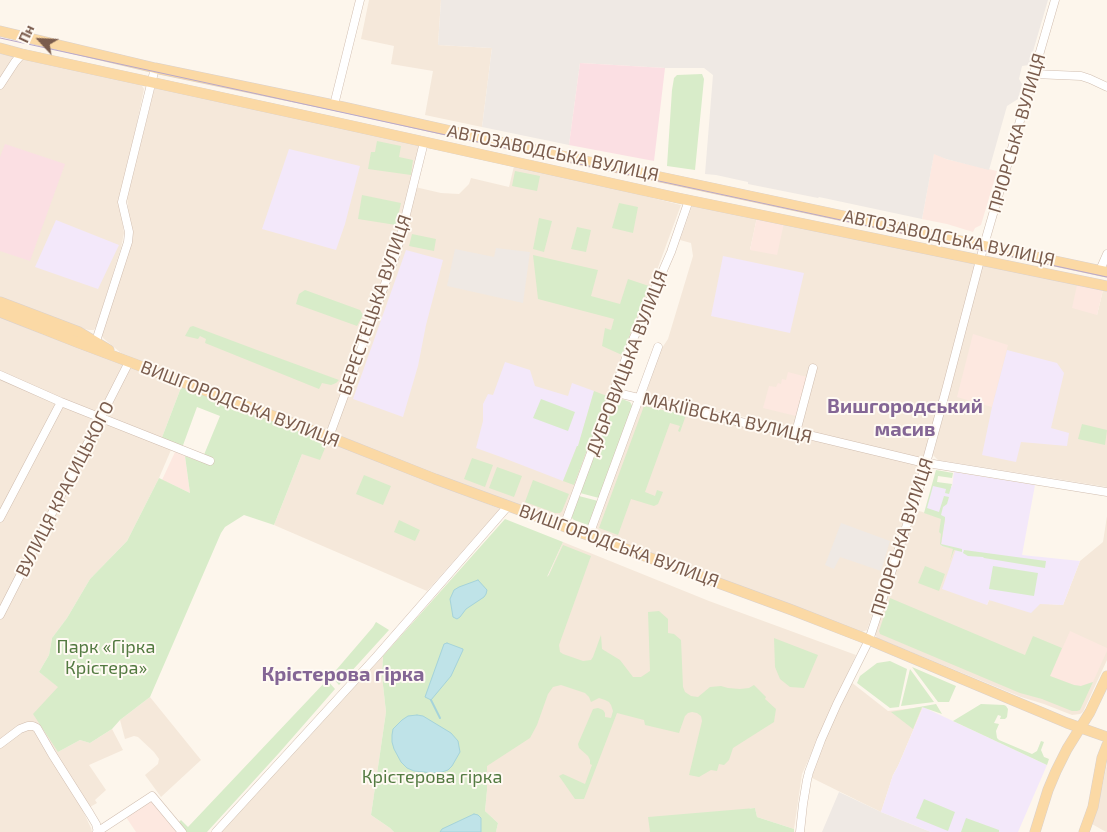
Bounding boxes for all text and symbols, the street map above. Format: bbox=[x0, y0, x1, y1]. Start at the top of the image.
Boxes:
north arrow bbox=[15, 15, 65, 65]
text: Пн bbox=[14, 22, 37, 45]
street label: ПРІОРСЬКА ВУЛИЦЯ bbox=[984, 51, 1050, 215]
street label: АВТОЗАВОДСЬКА ВУЛИЦЯ bbox=[445, 120, 661, 186]
street label: АВТОЗАВОДСЬКА ВУЛИЦЯ bbox=[841, 205, 1057, 271]
street label: БЕРЕСТЕЦЬКА ВУЛИЦЯ bbox=[334, 212, 416, 398]
street label: ДУБРОВИЦЬКА ВУЛИЦЯ bbox=[582, 267, 672, 459]
street label: ВИШГОРОДСЬКА ВУЛИЦЯ bbox=[138, 356, 342, 452]
street label: МАКІЇВСЬКА ВУЛИЦЯ bbox=[640, 388, 814, 448]
district label: Вишгородський масив bbox=[827, 394, 983, 441]
street label: ВУЛИЦЯ КРАСИЦЬКОГО bbox=[11, 398, 119, 580]
street label: ПРІОРСЬКА ВУЛИЦЯ bbox=[866, 455, 938, 619]
street label: ВИШГОРОДСЬКА ВУЛИЦЯ bbox=[516, 500, 722, 592]
park label: Парк «Гірка Крістера» bbox=[57, 636, 155, 679]
district label: Крістерова гірка bbox=[261, 662, 425, 686]
park label: Крістерова гірка bbox=[362, 766, 502, 788]

